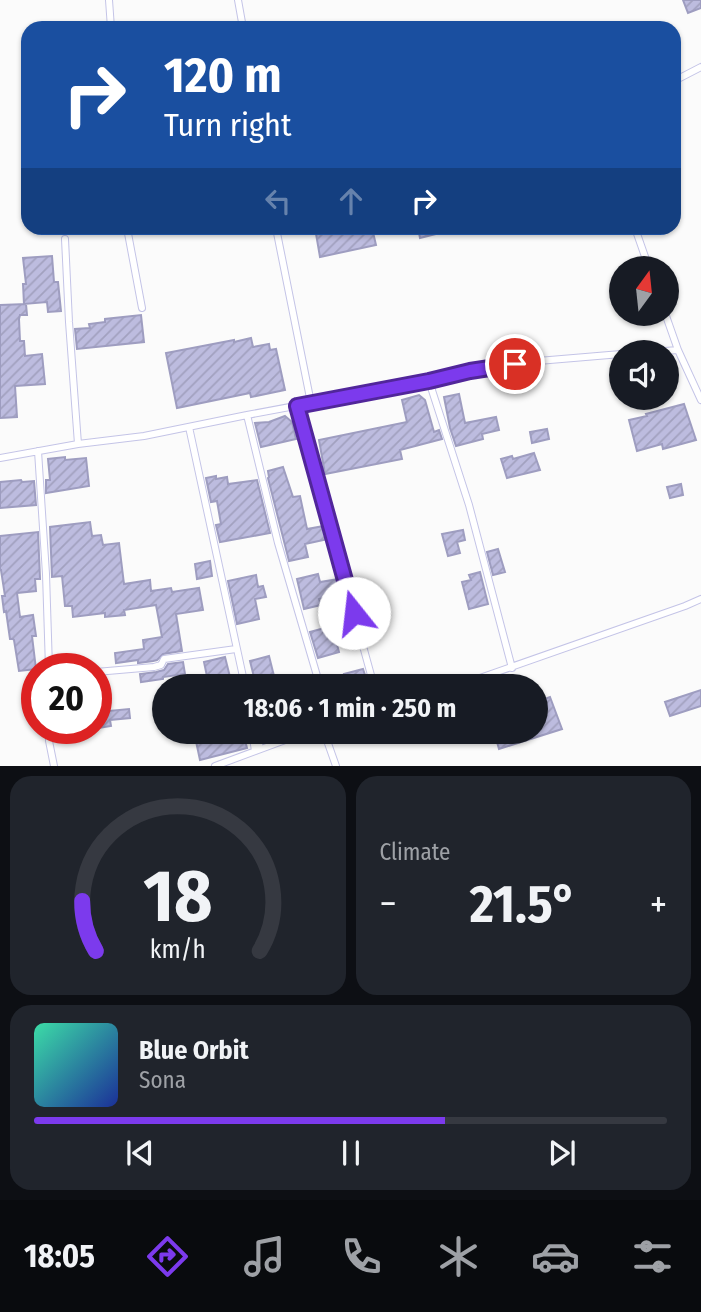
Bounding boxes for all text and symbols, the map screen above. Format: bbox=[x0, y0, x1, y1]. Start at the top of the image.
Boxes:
text: 120 m bbox=[164, 46, 282, 105]
icon: right bbox=[49, 49, 140, 140]
text: Turn right bbox=[164, 106, 291, 144]
icon: left bbox=[259, 182, 297, 220]
icon: ahead bbox=[332, 182, 370, 220]
icon: right bbox=[405, 182, 443, 220]
north arrow bbox=[609, 256, 679, 326]
map controls bbox=[609, 256, 679, 410]
pin bbox=[485, 334, 545, 394]
button: sound bbox=[609, 340, 679, 410]
icon: arrive bbox=[496, 345, 534, 383]
position arrow bbox=[317, 576, 391, 650]
speed limit sign: 20 bbox=[21, 653, 112, 744]
text: 18:06 · 1 min · 250 m bbox=[244, 693, 456, 724]
text: Climate bbox=[380, 838, 450, 866]
text: 18 bbox=[143, 854, 212, 941]
text: 21.5° bbox=[470, 873, 577, 936]
text: − bbox=[380, 881, 397, 927]
text: + bbox=[650, 881, 667, 927]
text: km/h bbox=[150, 935, 206, 965]
text: Blue Orbit bbox=[139, 1035, 249, 1066]
text: Sona bbox=[139, 1066, 186, 1094]
icon: previous bbox=[121, 1134, 159, 1172]
icon: pause bbox=[332, 1134, 370, 1172]
icon: next bbox=[543, 1134, 581, 1172]
icon: directions bbox=[143, 1232, 192, 1281]
icon: music bbox=[240, 1232, 289, 1281]
icon: phone bbox=[337, 1232, 386, 1281]
icon: climate bbox=[434, 1232, 483, 1281]
icon: car bbox=[531, 1232, 580, 1281]
icon: filters bbox=[628, 1232, 677, 1281]
text: 18:05 bbox=[24, 1237, 95, 1275]

